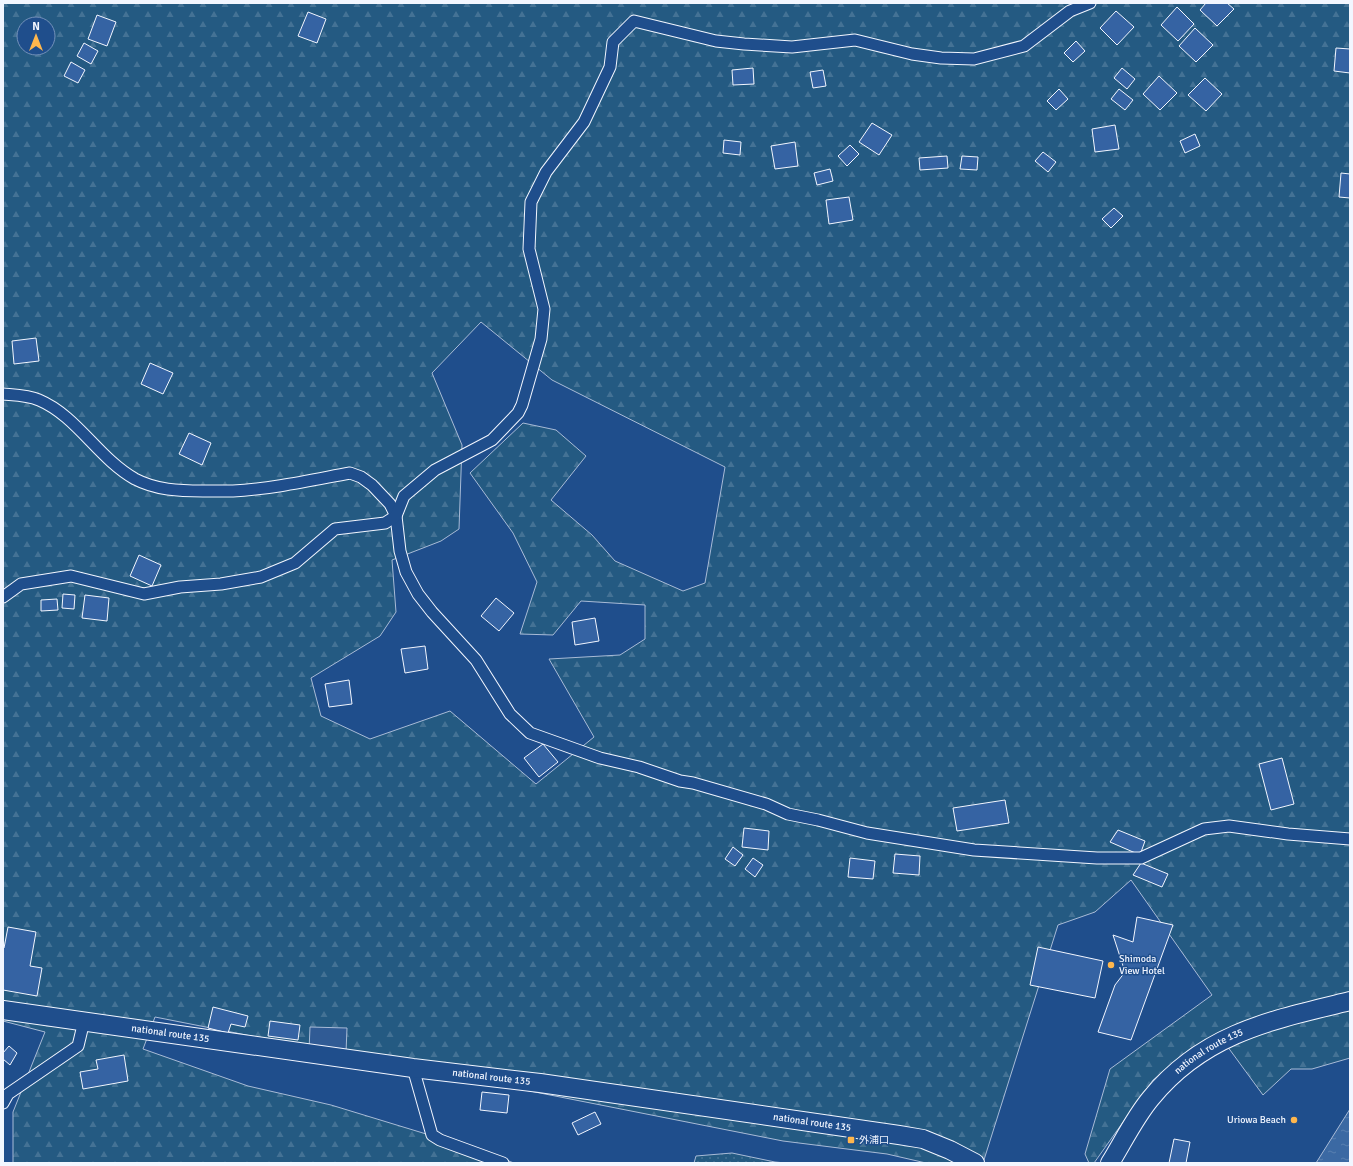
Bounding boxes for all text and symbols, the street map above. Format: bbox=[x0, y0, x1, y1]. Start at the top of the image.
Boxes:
north arrow bbox=[16, 16, 56, 56]
text: N bbox=[32, 20, 40, 33]
place label: Shimoda View Hotel bbox=[1119, 953, 1165, 977]
marker: Shimoda View Hotel bbox=[1106, 960, 1116, 970]
street label: national route 135 bbox=[131, 1022, 210, 1045]
street label: national route 135 bbox=[1172, 1026, 1245, 1077]
street label: national route 135 bbox=[452, 1067, 531, 1088]
street label: national route 135 bbox=[772, 1111, 852, 1134]
place label: Uriowa Beach bbox=[1227, 1114, 1286, 1126]
marker: Uriowa Beach bbox=[1289, 1115, 1299, 1125]
place label: 外浦口 bbox=[859, 1134, 889, 1146]
marker: 外浦口 bbox=[846, 1135, 856, 1145]

